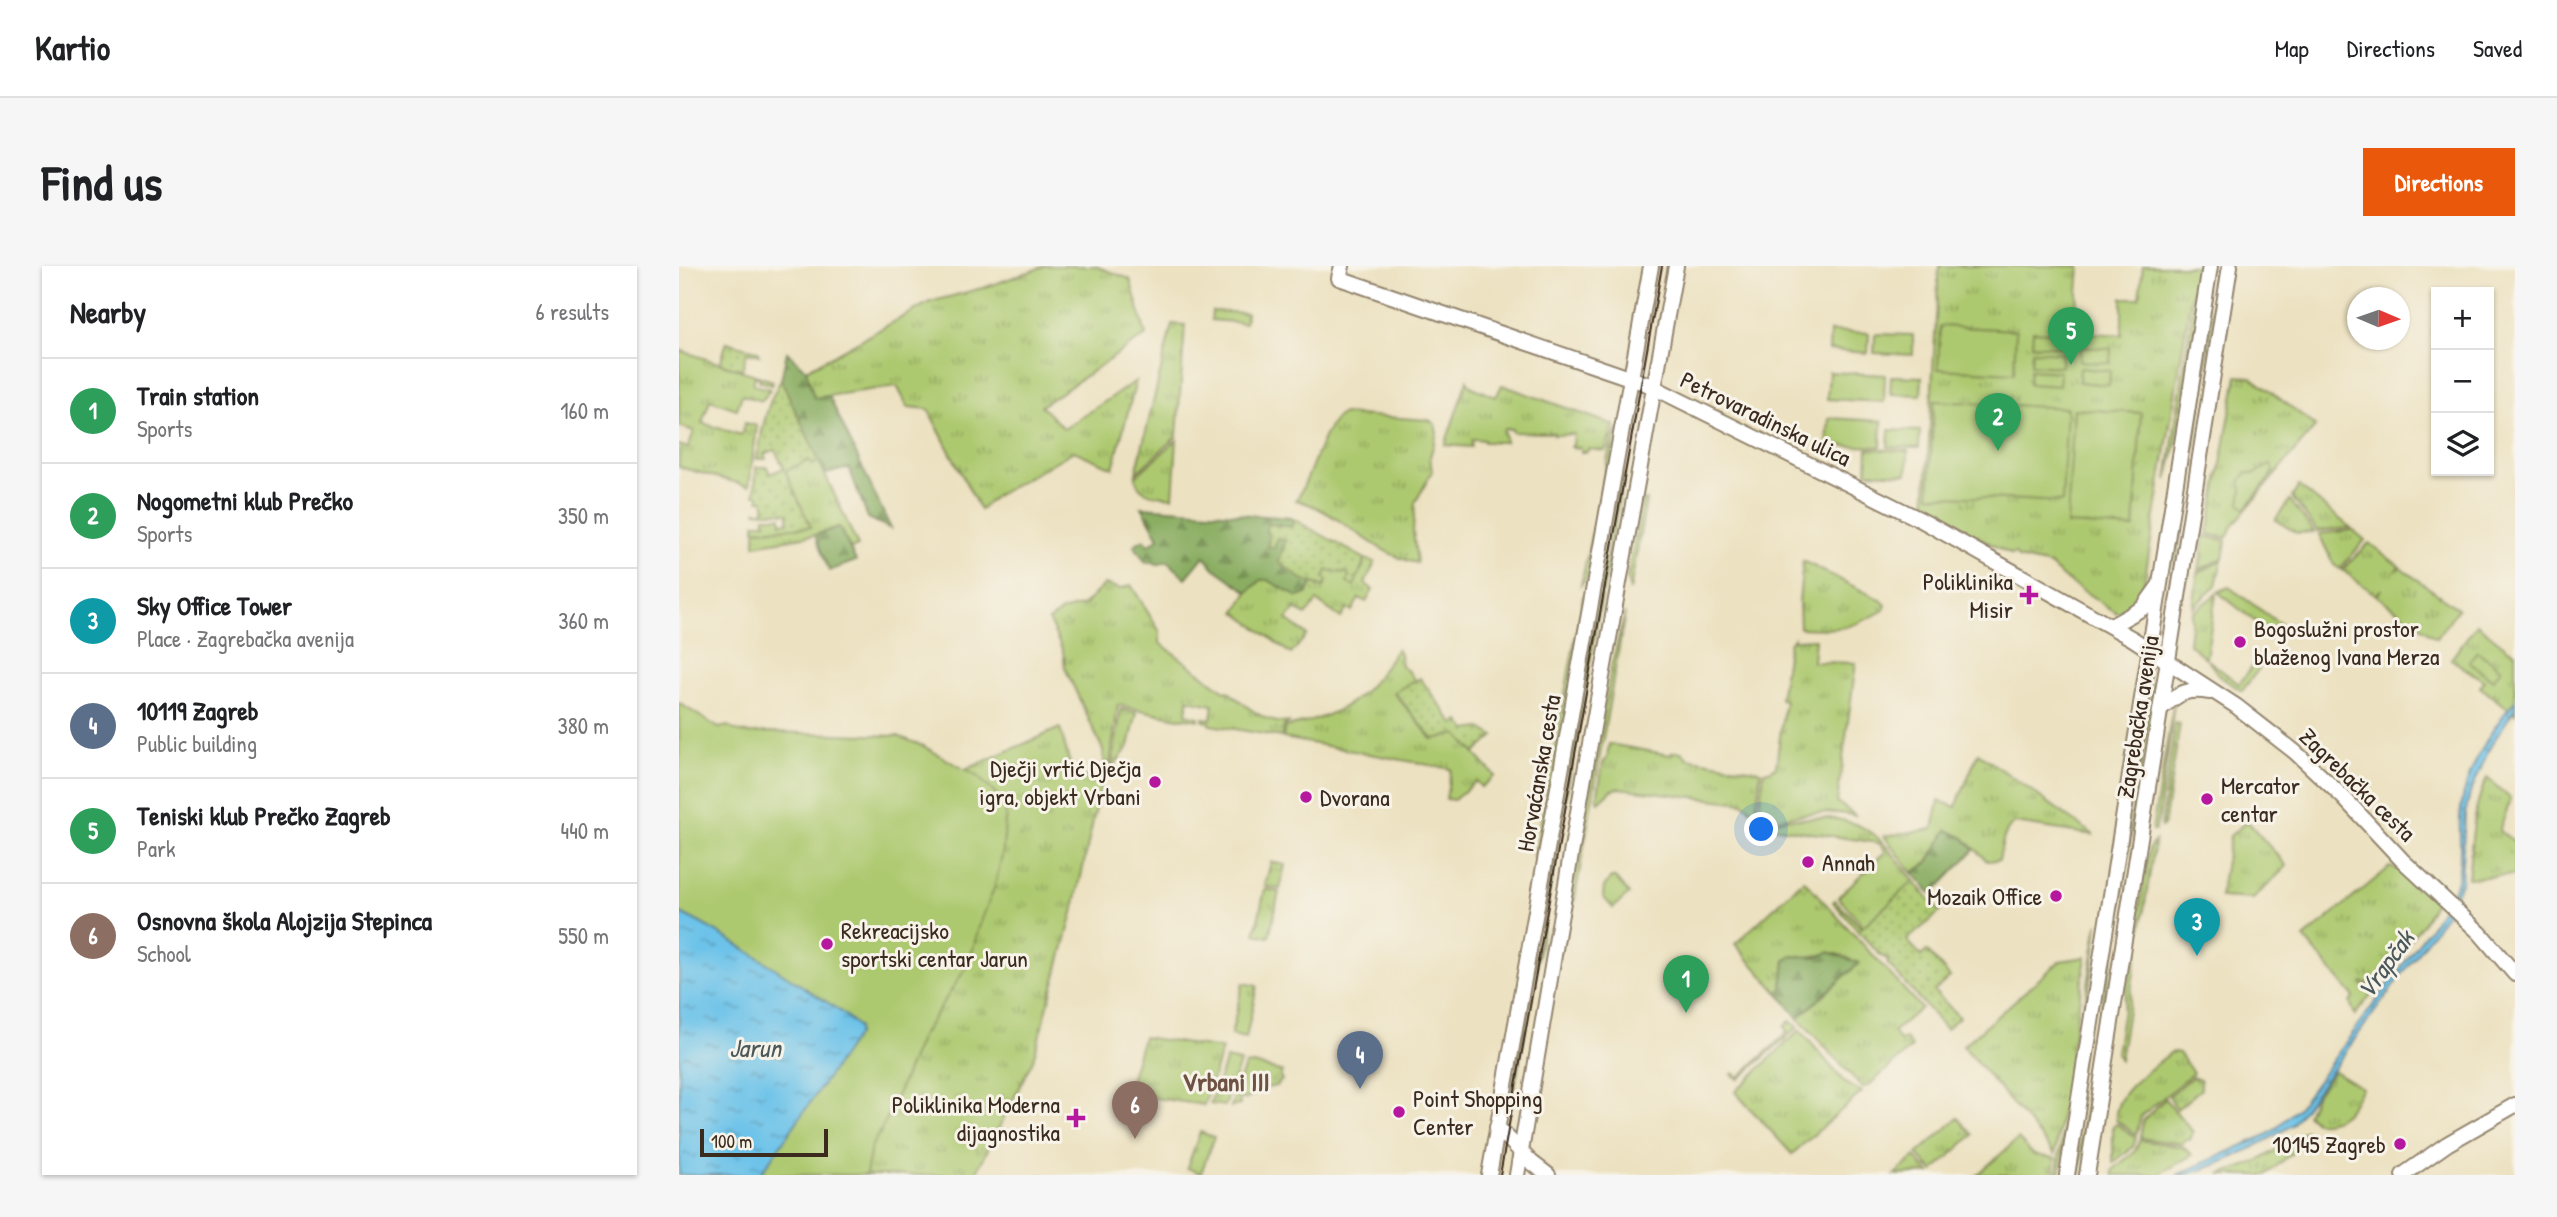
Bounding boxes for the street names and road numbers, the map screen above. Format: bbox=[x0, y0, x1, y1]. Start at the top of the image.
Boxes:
street label: Petrovaradinska ulica bbox=[1676, 363, 1856, 473]
street label: Zagrebačka avenija bbox=[2108, 633, 2166, 801]
street label: Horvaćanska cesta bbox=[1508, 692, 1568, 854]
street label: Zagrebačka cesta bbox=[2293, 720, 2423, 848]

